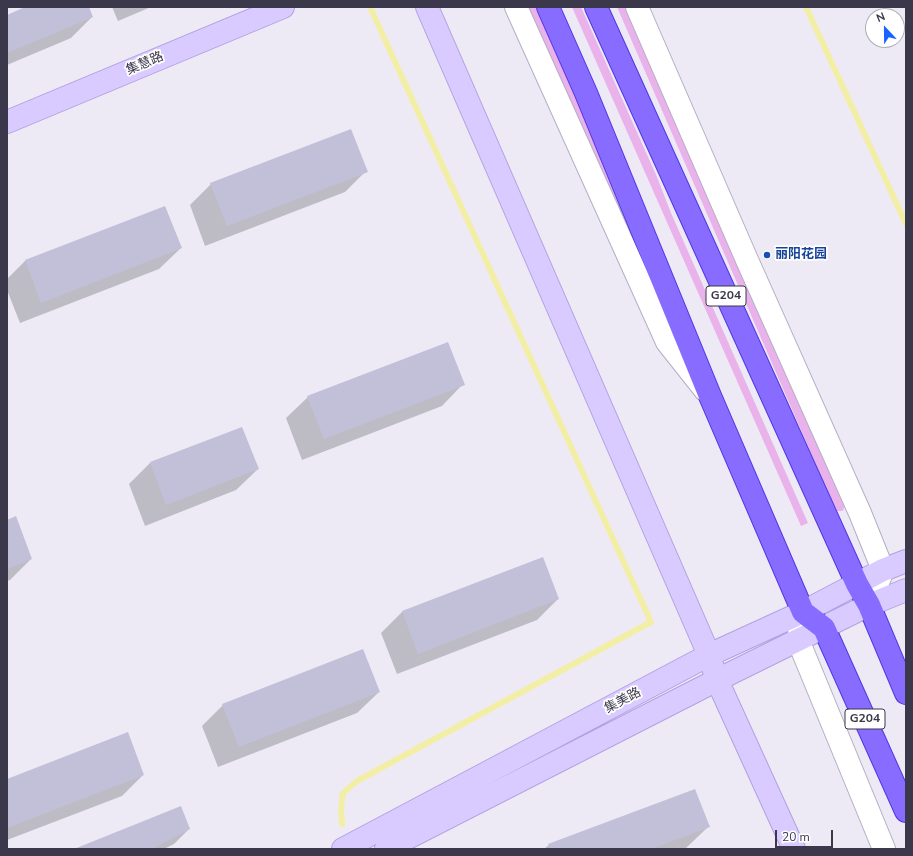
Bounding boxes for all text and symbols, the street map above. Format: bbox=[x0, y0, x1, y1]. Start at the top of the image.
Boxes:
north arrow bbox=[865, 8, 905, 48]
text: N bbox=[874, 9, 887, 26]
street label: 集慧路 bbox=[124, 49, 166, 79]
place label: 丽阳花园 bbox=[775, 247, 827, 263]
marker: 丽阳花园 bbox=[762, 250, 772, 260]
road number: G204 bbox=[706, 286, 746, 306]
street label: 集美路 bbox=[602, 685, 644, 717]
road number: G204 bbox=[845, 709, 885, 729]
scale bar bbox=[777, 822, 835, 848]
text: 20 m bbox=[782, 829, 810, 845]

